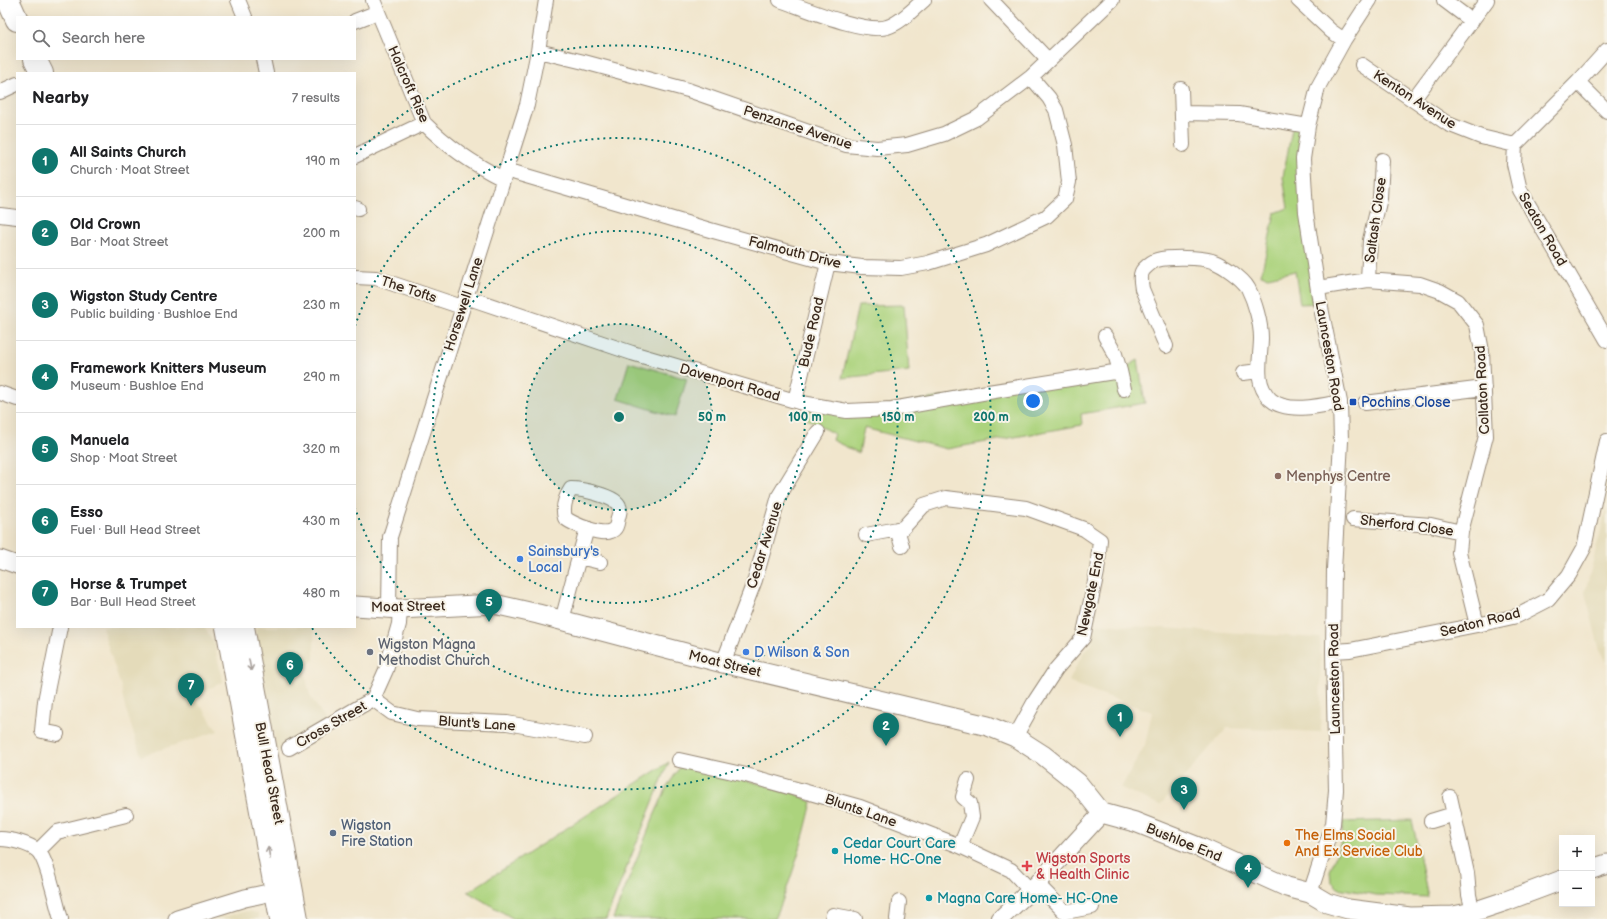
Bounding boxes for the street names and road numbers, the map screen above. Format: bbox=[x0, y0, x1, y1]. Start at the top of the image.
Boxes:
street label: Halcroft Rise bbox=[384, 43, 433, 125]
street label: Kenton Avenue bbox=[1370, 66, 1459, 133]
street label: Penzance Avenue bbox=[741, 102, 854, 153]
street label: Saltash Close bbox=[1361, 176, 1390, 264]
street label: Seaton Road bbox=[1515, 189, 1570, 269]
street label: Falmouth Drive bbox=[747, 233, 843, 272]
street label: Horsewell Lane bbox=[440, 255, 487, 353]
street label: The Tofts bbox=[379, 272, 439, 306]
street label: Bude Road bbox=[795, 295, 828, 369]
street label: Launceston Road bbox=[1311, 300, 1348, 412]
street label: Collaton Road bbox=[1472, 345, 1493, 435]
street label: Davenport Road bbox=[678, 360, 782, 405]
street label: Cedar Avenue bbox=[743, 500, 786, 591]
street label: Sherford Close bbox=[1359, 511, 1455, 540]
street label: Newgate End bbox=[1073, 551, 1108, 638]
street label: Moat Street bbox=[371, 597, 446, 616]
street label: Seaton Road bbox=[1438, 604, 1522, 641]
street label: Launceston Road bbox=[1325, 623, 1344, 735]
street label: Moat Street bbox=[687, 646, 764, 681]
street label: Cross Street bbox=[293, 697, 370, 751]
street label: Blunt's Lane bbox=[438, 712, 516, 735]
street label: Bull Head Street bbox=[251, 721, 288, 826]
street label: Blunts Lane bbox=[823, 790, 899, 831]
street label: Bushloe End bbox=[1143, 820, 1224, 865]

